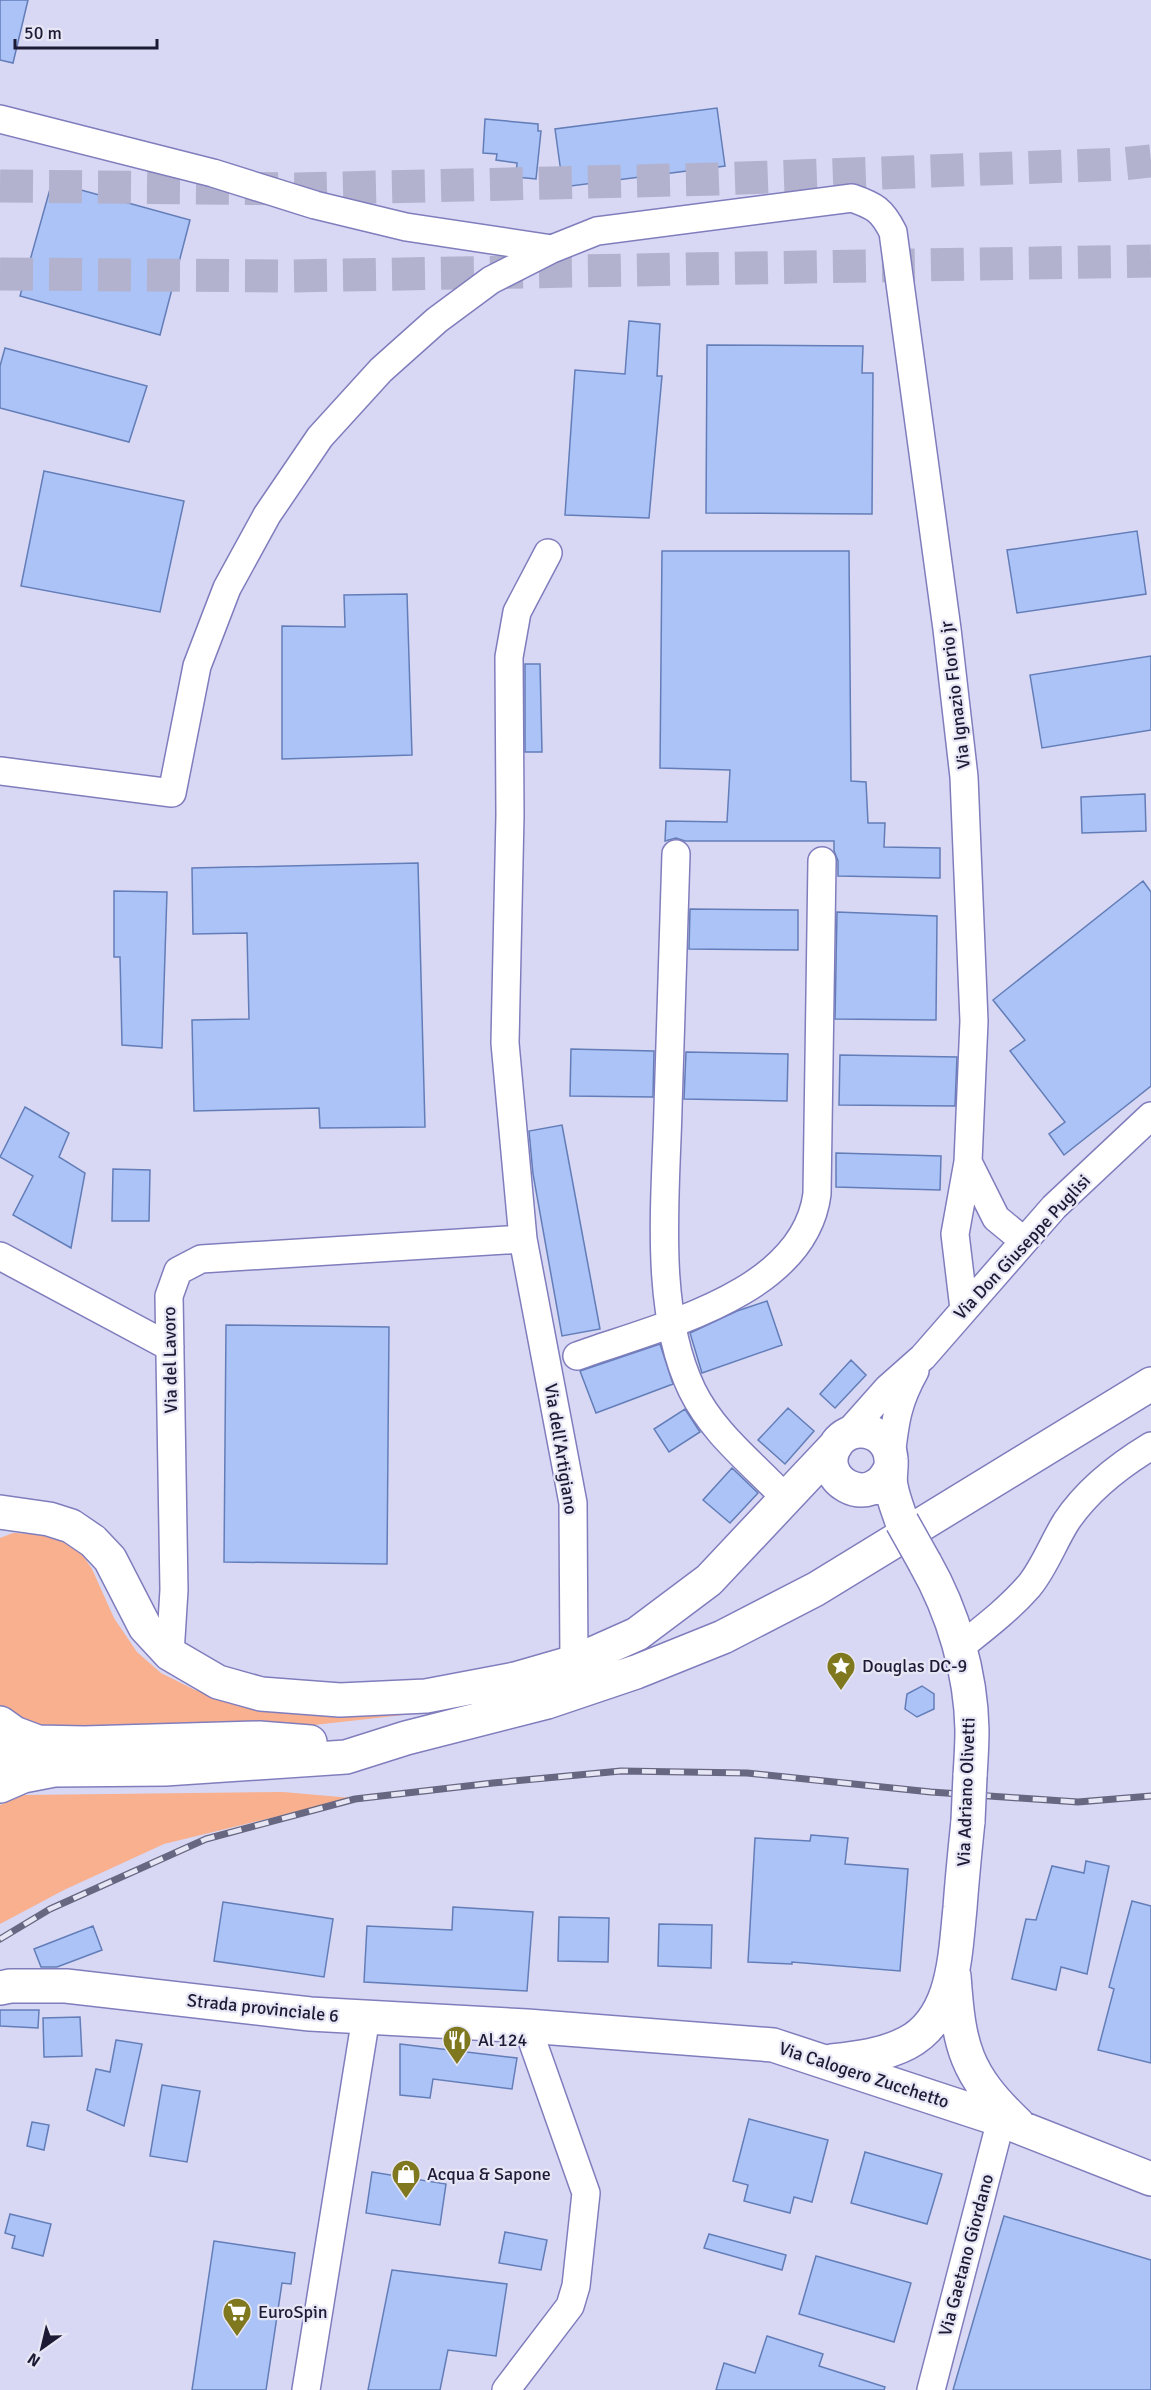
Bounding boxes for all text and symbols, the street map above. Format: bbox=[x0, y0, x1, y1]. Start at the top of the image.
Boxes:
scale bar bbox=[15, 12, 158, 50]
text: 50 m bbox=[24, 22, 62, 44]
street label: Via Ignazio Florio jr bbox=[935, 619, 975, 770]
street label: Via Don Giuseppe Puglisi bbox=[949, 1170, 1095, 1324]
street label: Via del Lavoro bbox=[158, 1306, 182, 1414]
street label: Via dell'Artigiano bbox=[540, 1382, 582, 1516]
place icon: Douglas DC-9 bbox=[825, 1650, 857, 1692]
place label: Douglas DC-9 bbox=[862, 1655, 967, 1677]
street label: Via Adriano Olivetti bbox=[952, 1717, 980, 1867]
street label: Strada provinciale 6 bbox=[186, 1989, 340, 2027]
restaurant icon: Al 124 bbox=[441, 2024, 473, 2066]
place label: Al 124 bbox=[478, 2029, 528, 2051]
street label: Via Calogero Zucchetto bbox=[776, 2037, 952, 2113]
shop icon: Acqua & Sapone bbox=[390, 2158, 422, 2200]
place label: Acqua & Sapone bbox=[427, 2163, 551, 2185]
street label: Via Gaetano Giordano bbox=[934, 2172, 998, 2338]
supermarket icon: EuroSpin bbox=[221, 2296, 253, 2338]
place label: EuroSpin bbox=[258, 2301, 328, 2323]
north arrow bbox=[12, 2318, 72, 2378]
text: N bbox=[24, 2348, 44, 2371]

